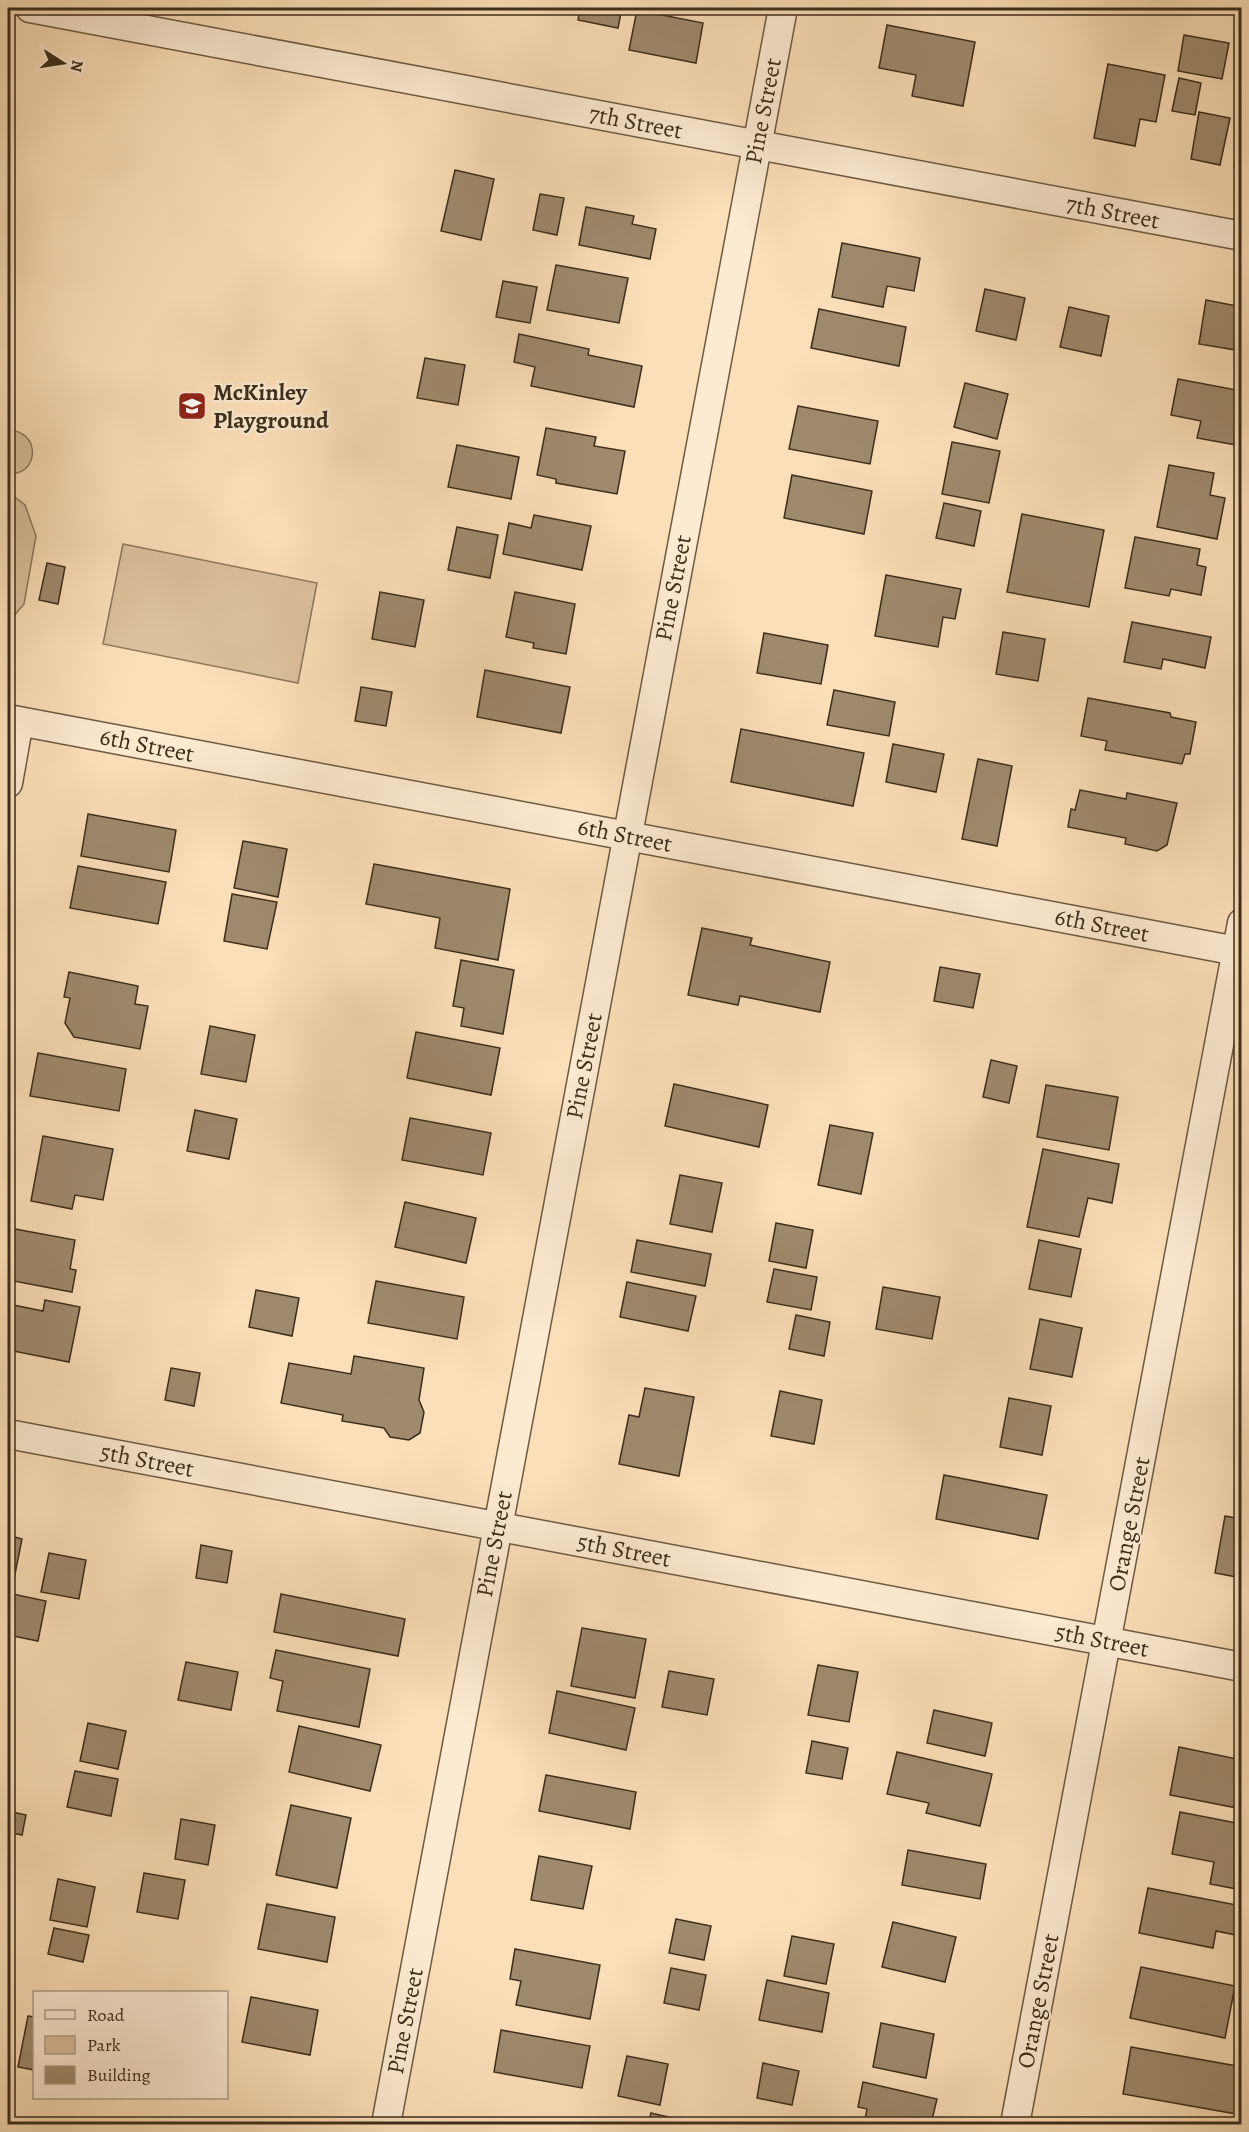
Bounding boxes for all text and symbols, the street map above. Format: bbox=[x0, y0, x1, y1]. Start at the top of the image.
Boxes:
north arrow bbox=[33, 33, 93, 93]
street label: Pine Street bbox=[737, 55, 789, 167]
text: N bbox=[65, 58, 89, 74]
street label: 7th Street bbox=[587, 97, 686, 147]
street label: 7th Street bbox=[1064, 187, 1163, 237]
place label: McKinley Playground bbox=[213, 376, 329, 436]
school or university icon: McKinley Playground bbox=[176, 390, 208, 422]
street label: Pine Street bbox=[647, 532, 699, 644]
street label: 6th Street bbox=[97, 720, 197, 770]
street label: 6th Street bbox=[575, 810, 675, 860]
street label: 6th Street bbox=[1052, 900, 1152, 950]
street label: Pine Street bbox=[558, 1010, 610, 1122]
street label: 5th Street bbox=[97, 1435, 197, 1485]
street label: Orange Street bbox=[1100, 1454, 1158, 1594]
street label: Pine Street bbox=[468, 1488, 520, 1600]
street label: 5th Street bbox=[574, 1525, 674, 1575]
street label: 5th Street bbox=[1052, 1615, 1152, 1665]
street label: Orange Street bbox=[1009, 1931, 1067, 2071]
street label: Pine Street bbox=[379, 1965, 431, 2077]
legend bbox=[33, 1991, 228, 2099]
text: Road bbox=[87, 2003, 125, 2027]
text: Park bbox=[87, 2033, 121, 2057]
text: Building bbox=[87, 2063, 151, 2087]

